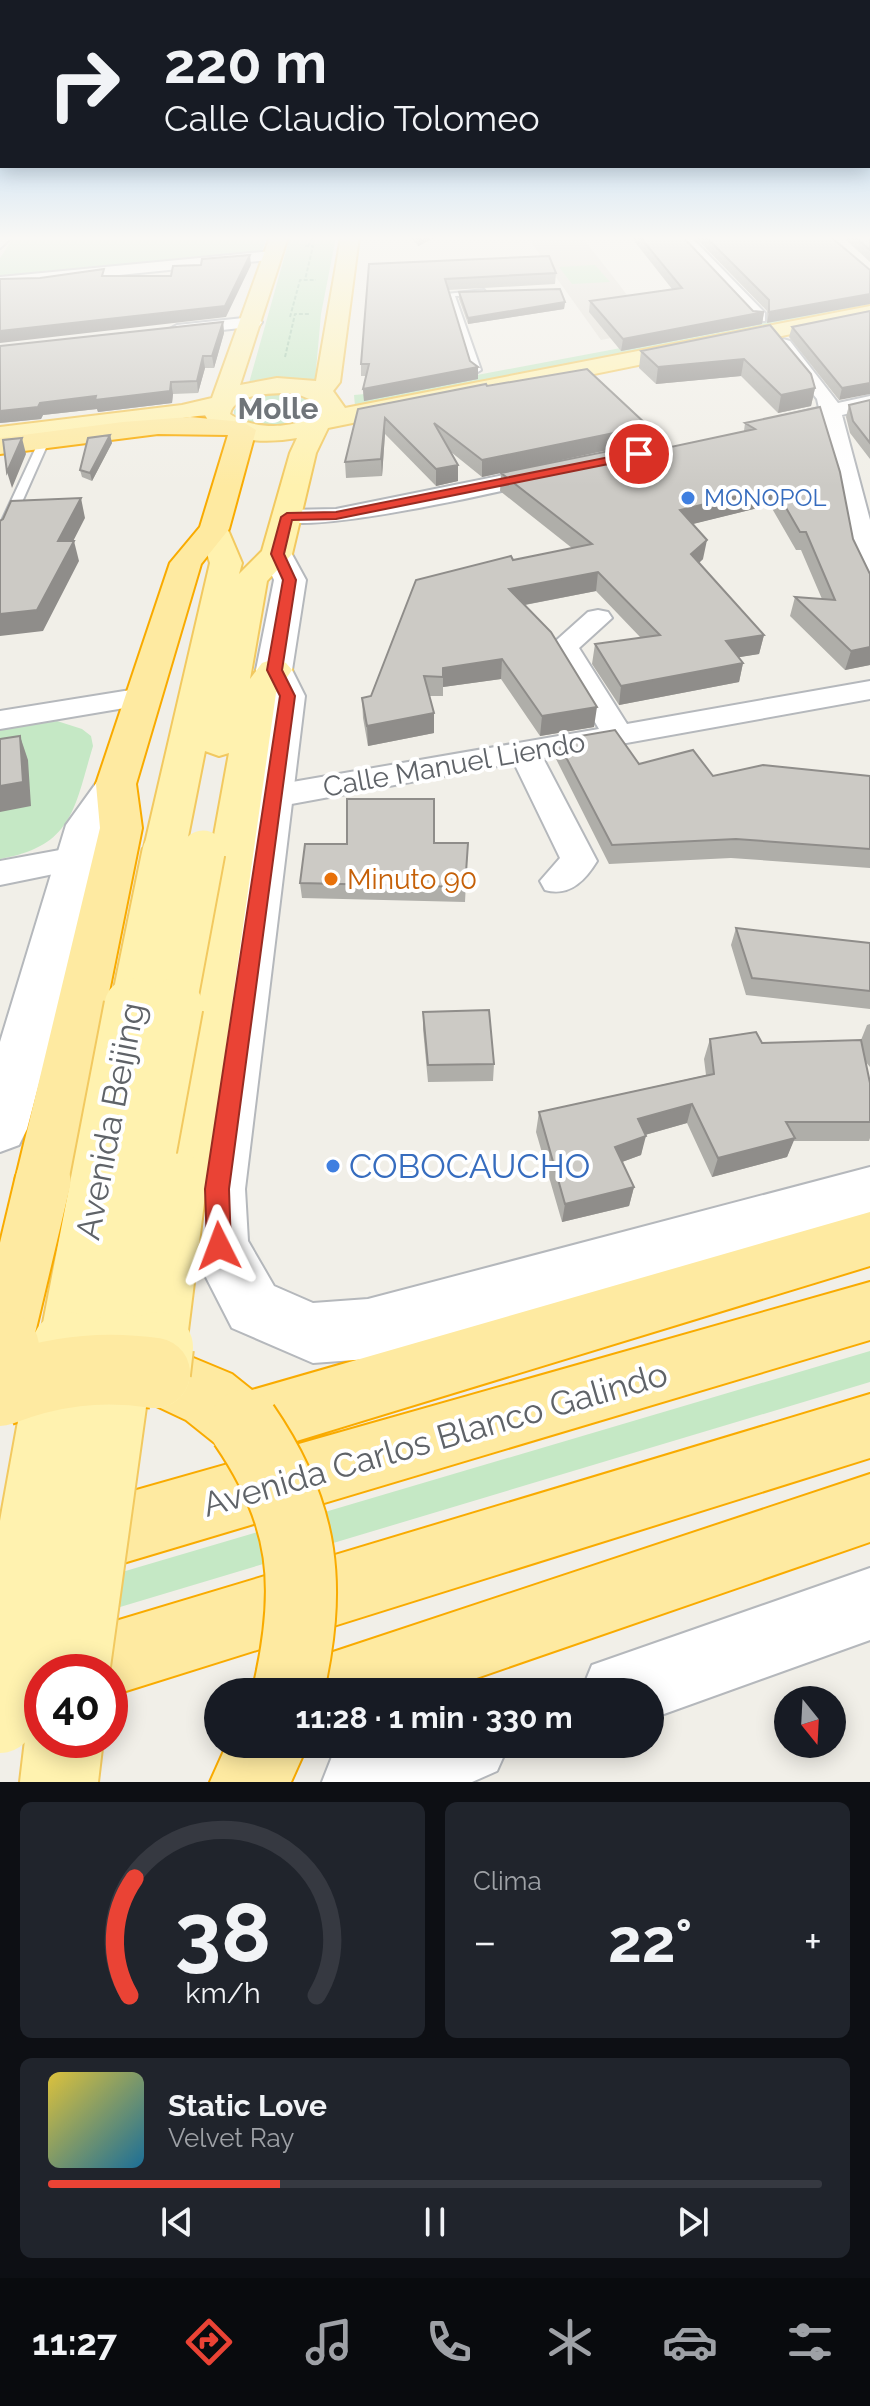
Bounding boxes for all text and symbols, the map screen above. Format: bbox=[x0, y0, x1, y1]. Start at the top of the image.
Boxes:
text: 220 m bbox=[164, 30, 327, 96]
icon: right bbox=[32, 32, 136, 136]
text: Calle Claudio Tolomeo bbox=[164, 97, 540, 139]
district label: Molle bbox=[238, 391, 318, 426]
pin bbox=[605, 420, 673, 488]
icon: arrive bbox=[617, 432, 661, 476]
place label: MONOPOL bbox=[704, 483, 827, 512]
marker: MONOPOL bbox=[679, 489, 697, 507]
street label: Calle Manuel Liendo bbox=[320, 725, 588, 804]
place label: Minuto 90 bbox=[347, 863, 477, 896]
marker: Minuto 90 bbox=[322, 870, 340, 888]
street label: Avenida Beijing bbox=[67, 999, 153, 1243]
place label: COBOCAUCHO bbox=[349, 1146, 590, 1186]
marker: COBOCAUCHO bbox=[324, 1157, 342, 1175]
position arrow bbox=[177, 1204, 261, 1288]
street label: Avenida Carlos Blanco Galindo bbox=[198, 1353, 672, 1525]
speed limit sign: 40 bbox=[24, 1654, 128, 1758]
north arrow bbox=[774, 1686, 846, 1758]
map controls bbox=[774, 1686, 846, 1758]
text: 11:28 · 1 min · 330 m bbox=[295, 1700, 573, 1735]
text: Clima bbox=[473, 1866, 542, 1896]
text: 38 bbox=[174, 1884, 271, 1981]
text: 22° bbox=[608, 1906, 692, 1976]
text: − bbox=[473, 1916, 497, 1967]
text: + bbox=[804, 1916, 822, 1967]
text: km/h bbox=[185, 1976, 260, 2010]
text: Static Love bbox=[168, 2088, 327, 2123]
text: Velvet Ray bbox=[168, 2123, 294, 2153]
icon: previous bbox=[155, 2200, 199, 2244]
icon: pause bbox=[413, 2200, 457, 2244]
icon: next bbox=[671, 2200, 715, 2244]
icon: directions bbox=[181, 2314, 237, 2370]
icon: music bbox=[301, 2314, 357, 2370]
icon: phone bbox=[421, 2314, 477, 2370]
icon: climate bbox=[542, 2314, 598, 2370]
icon: car bbox=[662, 2314, 718, 2370]
icon: filters bbox=[782, 2314, 838, 2370]
text: 11:27 bbox=[32, 2321, 117, 2363]

